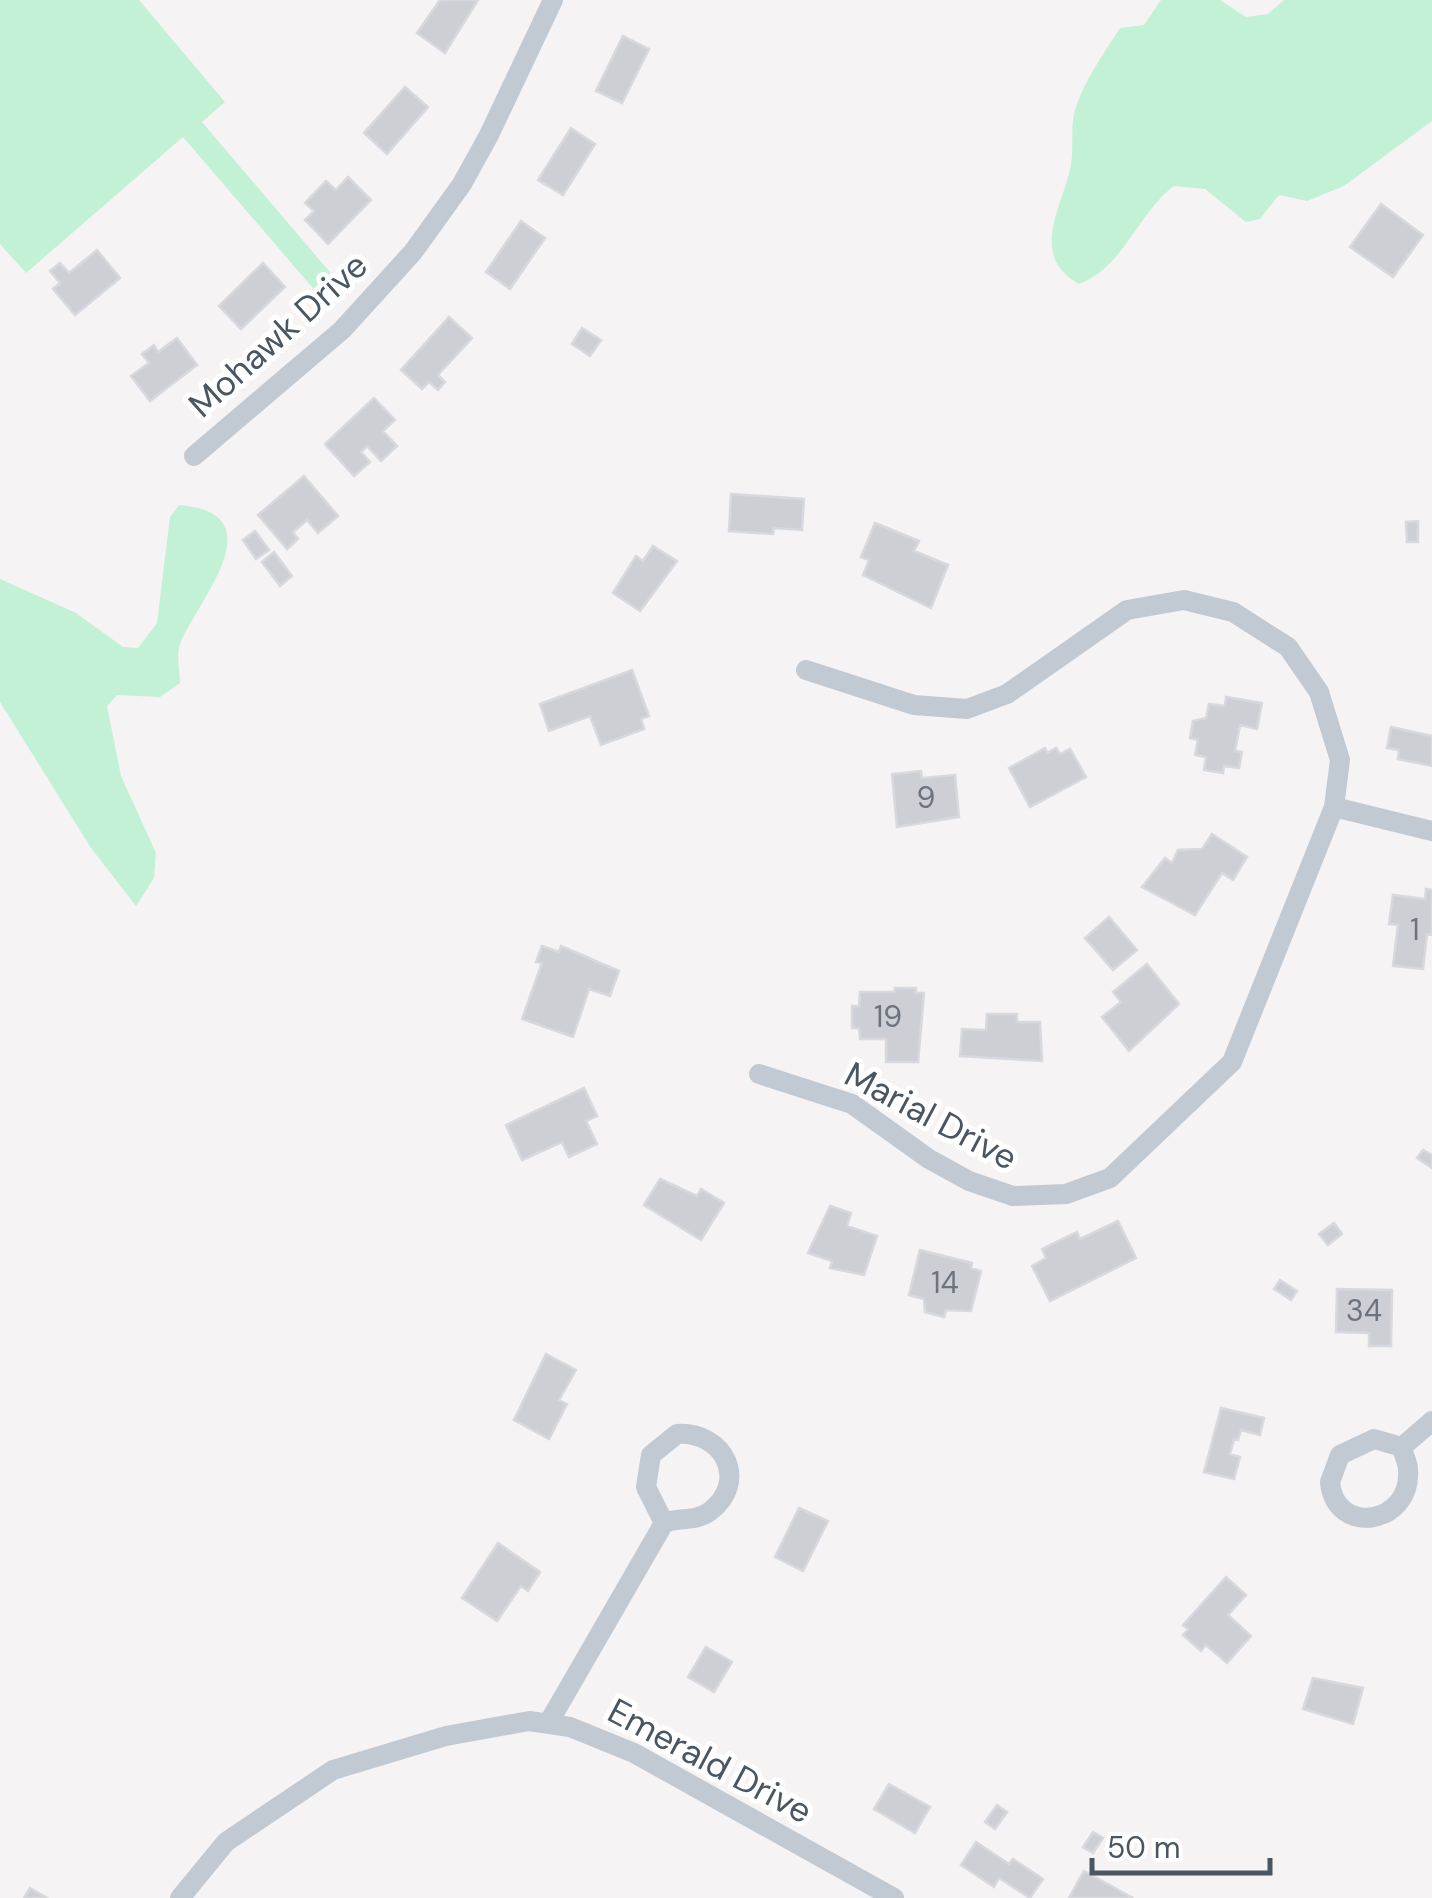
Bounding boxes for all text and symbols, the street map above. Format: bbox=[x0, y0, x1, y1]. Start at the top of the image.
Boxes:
street label: Mohawk Drive bbox=[179, 242, 377, 428]
house number: 9 bbox=[917, 778, 935, 817]
house number: 1 bbox=[1410, 910, 1420, 949]
house number: 19 bbox=[874, 997, 902, 1036]
street label: Marial Drive bbox=[837, 1051, 1025, 1181]
house number: 14 bbox=[931, 1263, 959, 1302]
house number: 34 bbox=[1346, 1291, 1382, 1330]
street label: Emerald Drive bbox=[600, 1688, 820, 1834]
scale bar bbox=[1092, 1813, 1270, 1875]
text: 50 m bbox=[1107, 1828, 1181, 1867]

